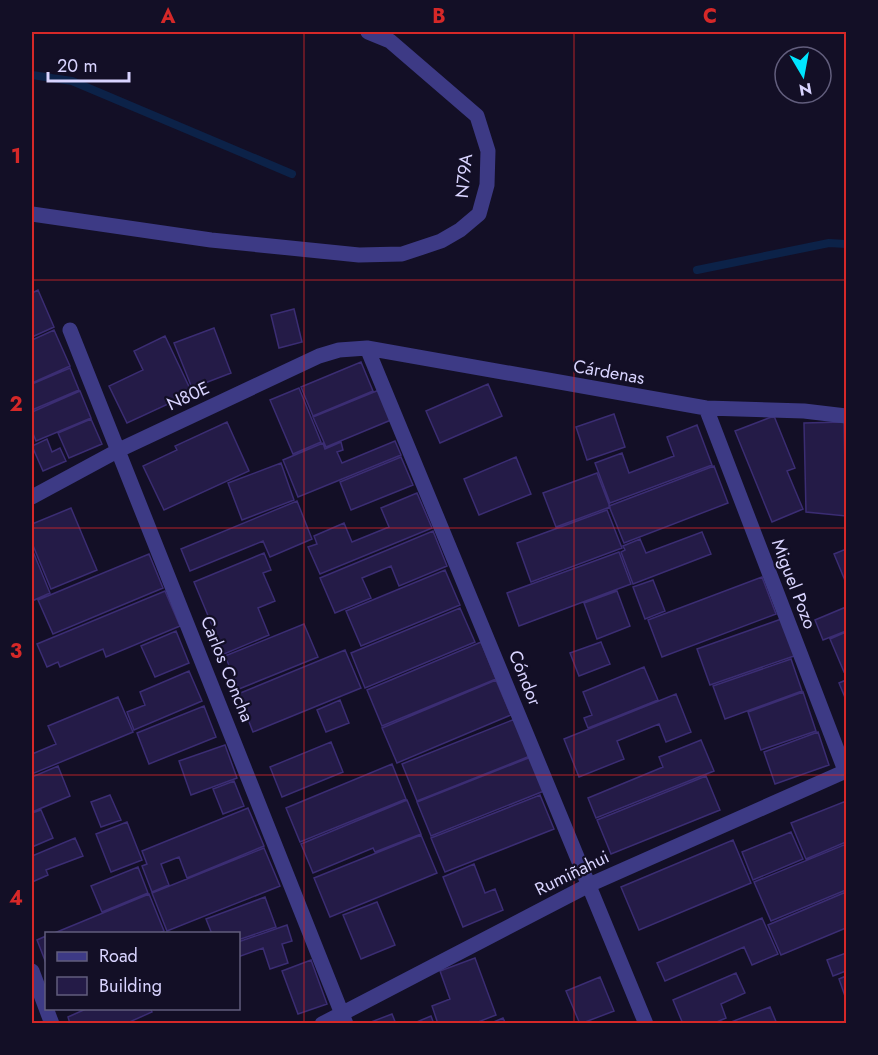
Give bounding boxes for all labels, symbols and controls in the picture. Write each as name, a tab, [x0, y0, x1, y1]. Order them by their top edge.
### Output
text: A	[160, 2, 176, 31]
text: B	[432, 2, 446, 31]
text: C	[703, 2, 717, 31]
scale bar	[48, 45, 129, 83]
north arrow	[773, 45, 833, 105]
text: 20 m	[57, 53, 97, 79]
text: N	[797, 77, 814, 102]
text: 1	[11, 142, 21, 171]
street label: N79A	[449, 152, 479, 199]
street label: Cárdenas	[571, 353, 647, 391]
street label: N80E	[162, 375, 214, 417]
text: 2	[9, 390, 23, 419]
street label: Miguel Pozo	[765, 535, 823, 633]
street label: Carlos Concha	[194, 612, 260, 726]
text: 3	[10, 637, 22, 666]
street label: Cóndor	[502, 646, 548, 710]
street label: Rumiñahui	[530, 844, 614, 902]
text: 4	[9, 884, 23, 913]
legend	[45, 932, 240, 1010]
text: Road	[99, 943, 138, 969]
text: Building	[99, 973, 162, 999]

